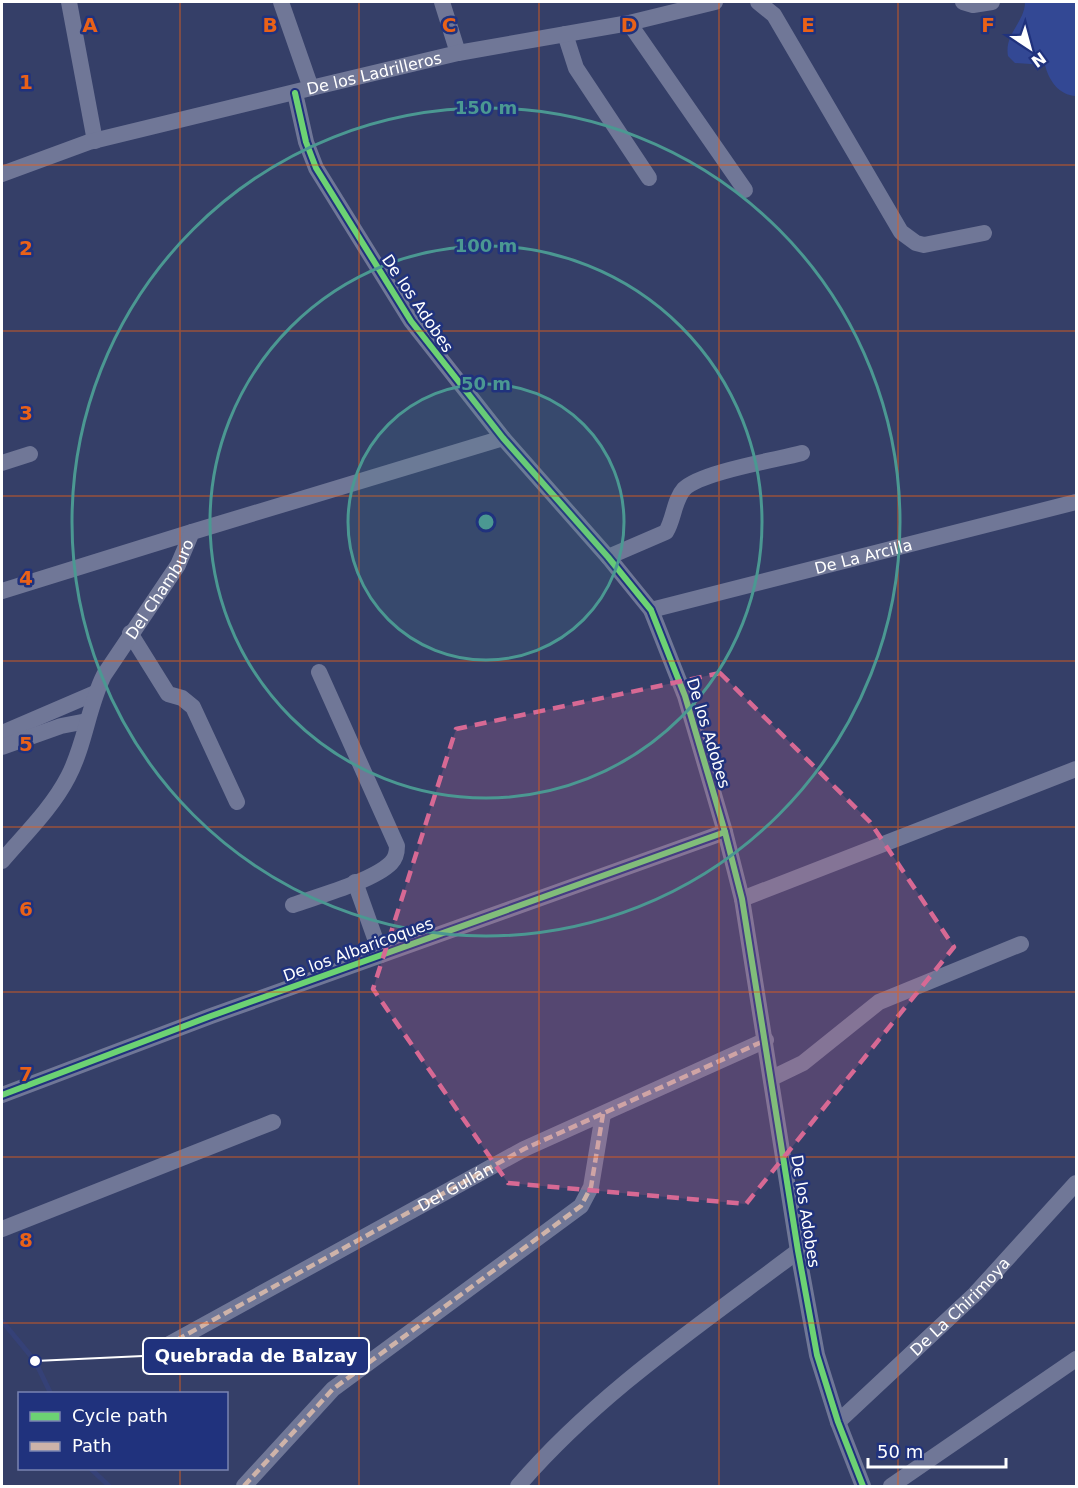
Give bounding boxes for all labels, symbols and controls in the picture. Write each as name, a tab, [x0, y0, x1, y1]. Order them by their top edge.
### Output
text: A	[82, 13, 98, 37]
text: B	[262, 13, 278, 37]
text: C	[442, 13, 456, 37]
text: D	[621, 13, 637, 37]
text: E	[801, 13, 815, 37]
text: F	[981, 13, 995, 37]
north arrow	[1000, 18, 1060, 78]
street label: De los Ladrilleros	[305, 48, 444, 99]
text: N	[1028, 48, 1050, 71]
text: 1	[19, 70, 33, 94]
text: 150 m	[455, 97, 517, 118]
text: 100 m	[455, 235, 517, 256]
text: 2	[19, 236, 33, 260]
street label: De los Adobes	[378, 251, 457, 356]
text: 50 m	[461, 373, 511, 394]
text: 3	[19, 401, 33, 425]
centre of rings	[476, 512, 496, 532]
street label: De La Arcilla	[812, 535, 914, 578]
street label: Del Chamburo	[122, 536, 198, 643]
text: 4	[19, 566, 33, 590]
street label: De los Adobes	[683, 676, 734, 790]
text: 5	[19, 732, 33, 756]
text: 6	[19, 897, 33, 921]
street label: De los Albaricoques	[281, 913, 436, 985]
text: 7	[19, 1062, 33, 1086]
street label: De los Adobes	[787, 1153, 824, 1269]
street label: Del Gullán	[415, 1159, 497, 1216]
text: 8	[19, 1228, 33, 1252]
street label: De La Chirimoya	[906, 1253, 1014, 1360]
callout: Quebrada de Balzay	[143, 1338, 369, 1374]
text: Quebrada de Balzay	[155, 1345, 358, 1366]
legend	[18, 1392, 228, 1470]
text: Cycle path	[72, 1405, 168, 1426]
scale bar	[868, 1431, 1006, 1469]
text: Path	[72, 1435, 112, 1456]
text: 50 m	[877, 1441, 923, 1462]

